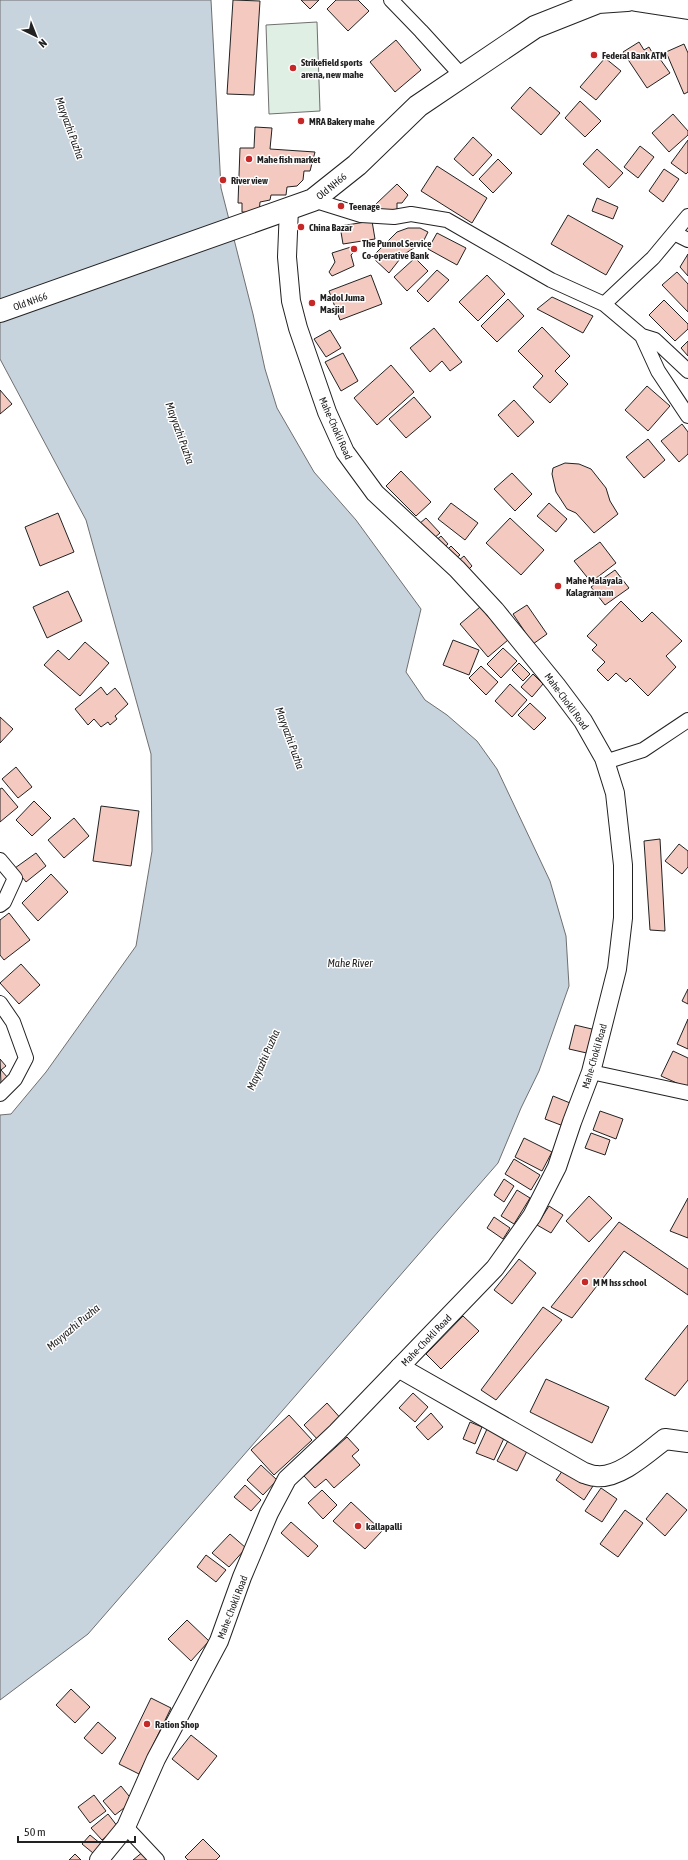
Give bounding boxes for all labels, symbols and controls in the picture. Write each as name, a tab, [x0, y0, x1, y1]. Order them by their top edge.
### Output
north arrow	[16, 16, 56, 56]
text: N	[36, 37, 49, 50]
marker: Federal Bank ATM	[589, 50, 599, 60]
place label: Federal Bank ATM	[602, 50, 667, 61]
place label: Strikefield sports arena, new mahe	[301, 57, 364, 80]
marker: Strikefield sports arena, new mahe	[288, 63, 298, 73]
water label: Mayyazhi Puzha	[53, 95, 87, 161]
marker: MRA Bakery mahe	[296, 116, 306, 126]
place label: MRA Bakery mahe	[309, 116, 375, 127]
marker: Mahe fish market	[244, 154, 254, 164]
place label: Mahe fish market	[257, 154, 320, 165]
street label: Old NH66	[314, 171, 349, 202]
marker: River view	[218, 175, 228, 185]
place label: River view	[231, 175, 268, 186]
marker: Teenage	[336, 201, 346, 211]
place label: Teenage	[349, 201, 380, 212]
marker: China Bazar	[296, 222, 306, 232]
place label: China Bazar	[309, 222, 353, 233]
place label: The Punnol Service Co-operative Bank	[362, 238, 432, 261]
marker: The Punnol Service Co-operative Bank	[349, 244, 359, 254]
street label: Old NH66	[12, 290, 49, 313]
place label: Madol Juma Masjid	[320, 292, 365, 315]
marker: Madol Juma Masjid	[307, 298, 317, 308]
street label: Mahe-Chokli Road	[317, 395, 354, 461]
water label: Mayyazhi Puzha	[163, 400, 197, 466]
place label: Mahe Malayala Kalagramam	[566, 575, 623, 598]
marker: Mahe Malayala Kalagramam	[553, 581, 563, 591]
street label: Mahe-Chokli Road	[542, 671, 591, 732]
water label: Mayyazhi Puzha	[273, 705, 307, 771]
water label: Mahe River	[327, 957, 373, 969]
street label: Mahe-Chokli Road	[580, 1022, 609, 1090]
water label: Mayyazhi Puzha	[244, 1028, 282, 1092]
marker: M M hss school	[580, 1277, 590, 1287]
place label: M M hss school	[593, 1277, 647, 1288]
water label: Mayyazhi Puzha	[44, 1302, 102, 1352]
street label: Mahe-Chokli Road	[399, 1312, 454, 1368]
marker: kallapalli	[353, 1521, 363, 1531]
place label: kallapalli	[366, 1521, 402, 1532]
street label: Mahe-Chokli Road	[215, 1574, 250, 1640]
marker: Ration Shop	[142, 1719, 152, 1729]
place label: Ration Shop	[155, 1719, 199, 1730]
scale bar	[18, 1818, 135, 1844]
text: 50 m	[24, 1825, 46, 1839]

